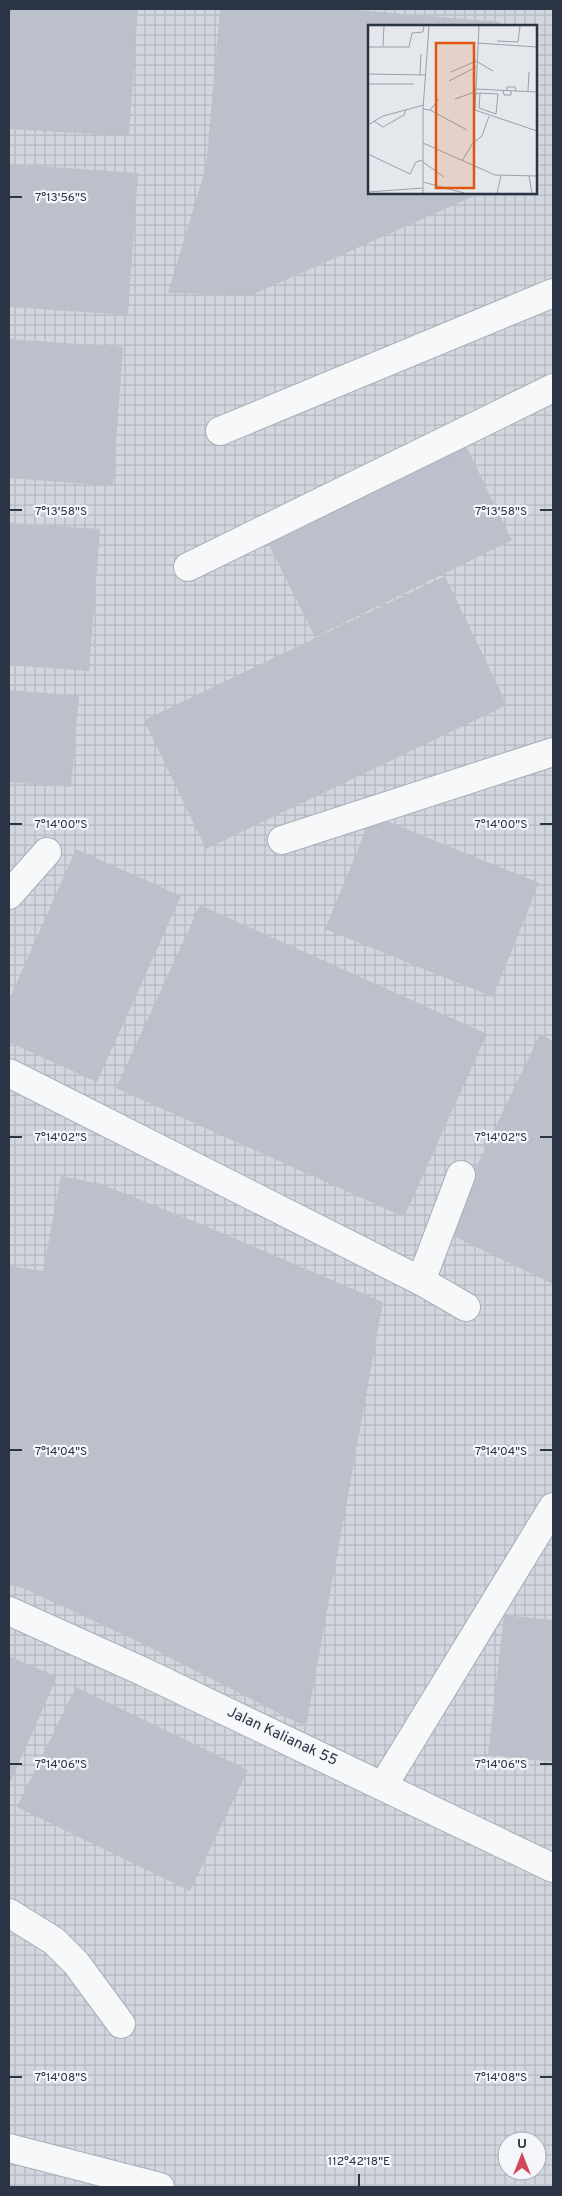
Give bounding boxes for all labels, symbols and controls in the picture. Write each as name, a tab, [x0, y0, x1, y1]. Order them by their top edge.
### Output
inset map	[368, 25, 537, 194]
text: 7°13'56"S	[35, 190, 87, 206]
text: 7°13'58"S	[35, 504, 87, 520]
text: 7°13'58"S	[475, 504, 527, 520]
text: 7°14'00"S	[35, 817, 87, 833]
text: 7°14'00"S	[475, 817, 527, 833]
text: 7°14'02"S	[35, 1130, 87, 1146]
text: 7°14'02"S	[475, 1130, 527, 1146]
text: 7°14'04"S	[35, 1444, 87, 1460]
text: 7°14'04"S	[475, 1444, 527, 1460]
street label: Jalan Kalianak 55	[224, 1703, 340, 1771]
text: 7°14'06"S	[35, 1757, 87, 1773]
text: 7°14'06"S	[475, 1757, 527, 1773]
text: 7°14'08"S	[35, 2070, 87, 2086]
text: 7°14'08"S	[475, 2070, 527, 2086]
north arrow	[497, 2131, 547, 2181]
text: U	[517, 2136, 527, 2153]
text: 112°42'18"E	[328, 2154, 390, 2170]

